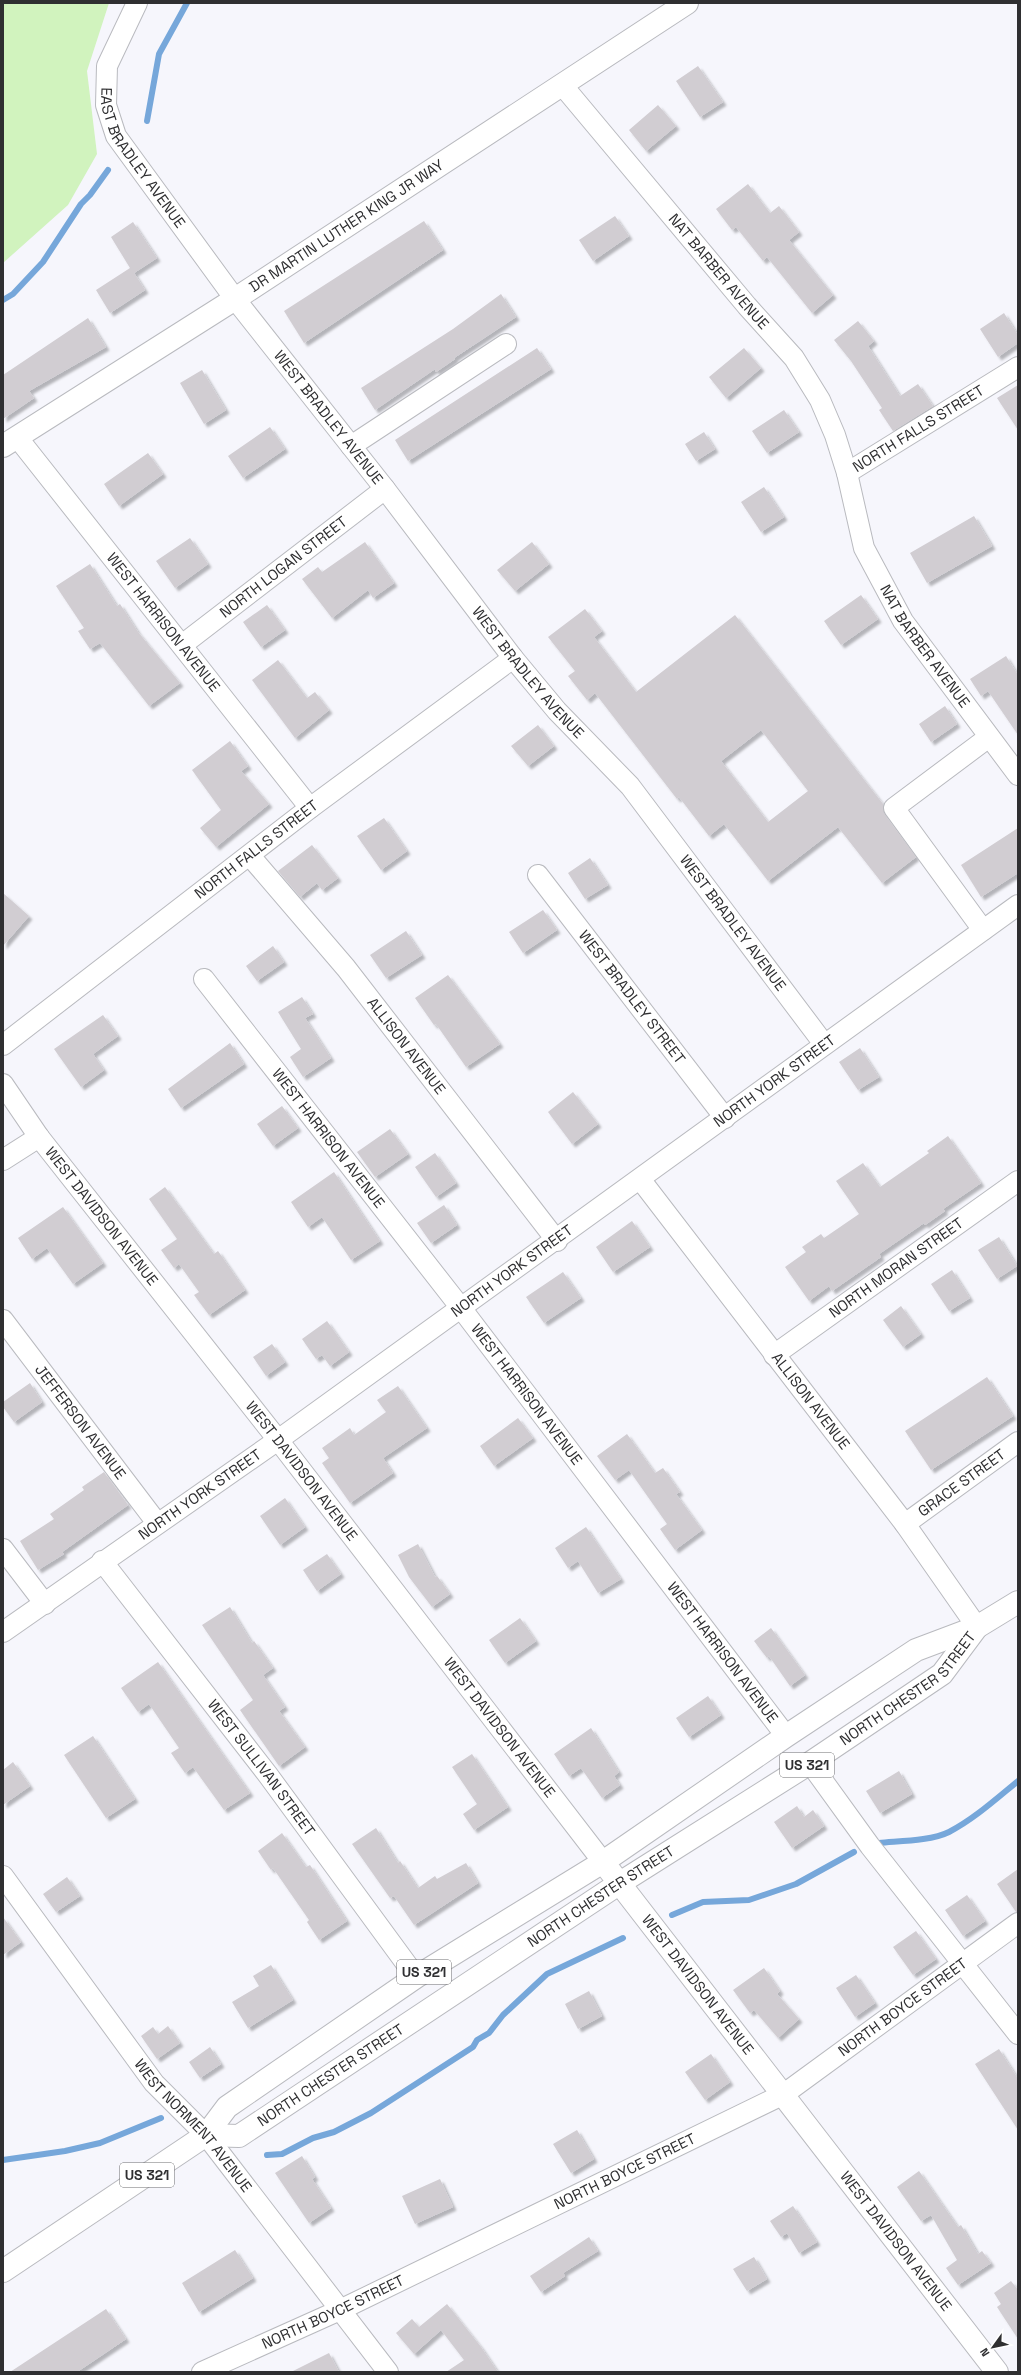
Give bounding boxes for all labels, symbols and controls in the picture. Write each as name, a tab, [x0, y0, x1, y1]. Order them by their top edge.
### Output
street label: EAST BRADLEY AVENUE	[97, 87, 190, 231]
street label: DR MARTIN LUTHER KING JR WAY	[245, 155, 447, 296]
street label: NAT BARBER AVENUE	[665, 209, 773, 333]
street label: WEST BRADLEY AVENUE	[270, 346, 388, 488]
street label: NORTH FALLS STREET	[849, 380, 987, 476]
street label: NORTH LOGAN STREET	[216, 512, 351, 622]
street label: WEST HARRISON AVENUE	[103, 548, 224, 695]
street label: NAT BARBER AVENUE	[876, 581, 974, 711]
street label: WEST BRADLEY AVENUE	[468, 603, 588, 742]
street label: NORTH FALLS STREET	[190, 795, 322, 903]
street label: WEST BRADLEY AVENUE	[676, 851, 791, 994]
street label: WEST BRADLEY STREET	[575, 926, 690, 1068]
street label: ALLISON AVENUE	[363, 993, 450, 1098]
street label: NORTH YORK STREET	[710, 1030, 839, 1131]
street label: WEST HARRISON AVENUE	[268, 1064, 389, 1212]
street label: WEST DAVIDSON AVENUE	[41, 1143, 163, 1289]
street label: NORTH MORAN STREET	[825, 1213, 967, 1322]
street label: NORTH YORK STREET	[447, 1220, 576, 1321]
street label: WEST HARRISON AVENUE	[467, 1320, 587, 1468]
street label: ALLISON AVENUE	[768, 1348, 854, 1453]
street label: JEFFERSON AVENUE	[31, 1360, 130, 1483]
street label: WEST DAVIDSON AVENUE	[242, 1397, 362, 1544]
street label: GRACE STREET	[914, 1444, 1009, 1521]
street label: NORTH YORK STREET	[134, 1445, 265, 1544]
street label: WEST HARRISON AVENUE	[663, 1578, 783, 1727]
street label: NORTH CHESTER STREET	[836, 1627, 980, 1749]
street label: WEST DAVIDSON AVENUE	[440, 1653, 560, 1801]
street label: WEST SULLIVAN STREET	[204, 1695, 320, 1840]
road number: US 321	[780, 1753, 834, 1777]
street label: NORTH CHESTER STREET	[523, 1841, 678, 1951]
street label: WEST DAVIDSON AVENUE	[638, 1911, 758, 2058]
street label: NORTH BOYCE STREET	[834, 1953, 971, 2060]
road number: US 321	[397, 1960, 451, 1984]
street label: NORTH CHESTER STREET	[253, 2019, 407, 2130]
street label: WEST NORMENT AVENUE	[131, 2055, 256, 2196]
street label: NORTH BOYCE STREET	[551, 2128, 699, 2213]
road number: US 321	[120, 2163, 174, 2187]
street label: WEST DAVIDSON AVENUE	[836, 2167, 956, 2315]
street label: NORTH BOYCE STREET	[259, 2270, 407, 2353]
north arrow	[973, 2327, 1013, 2367]
text: N	[977, 2346, 992, 2359]

